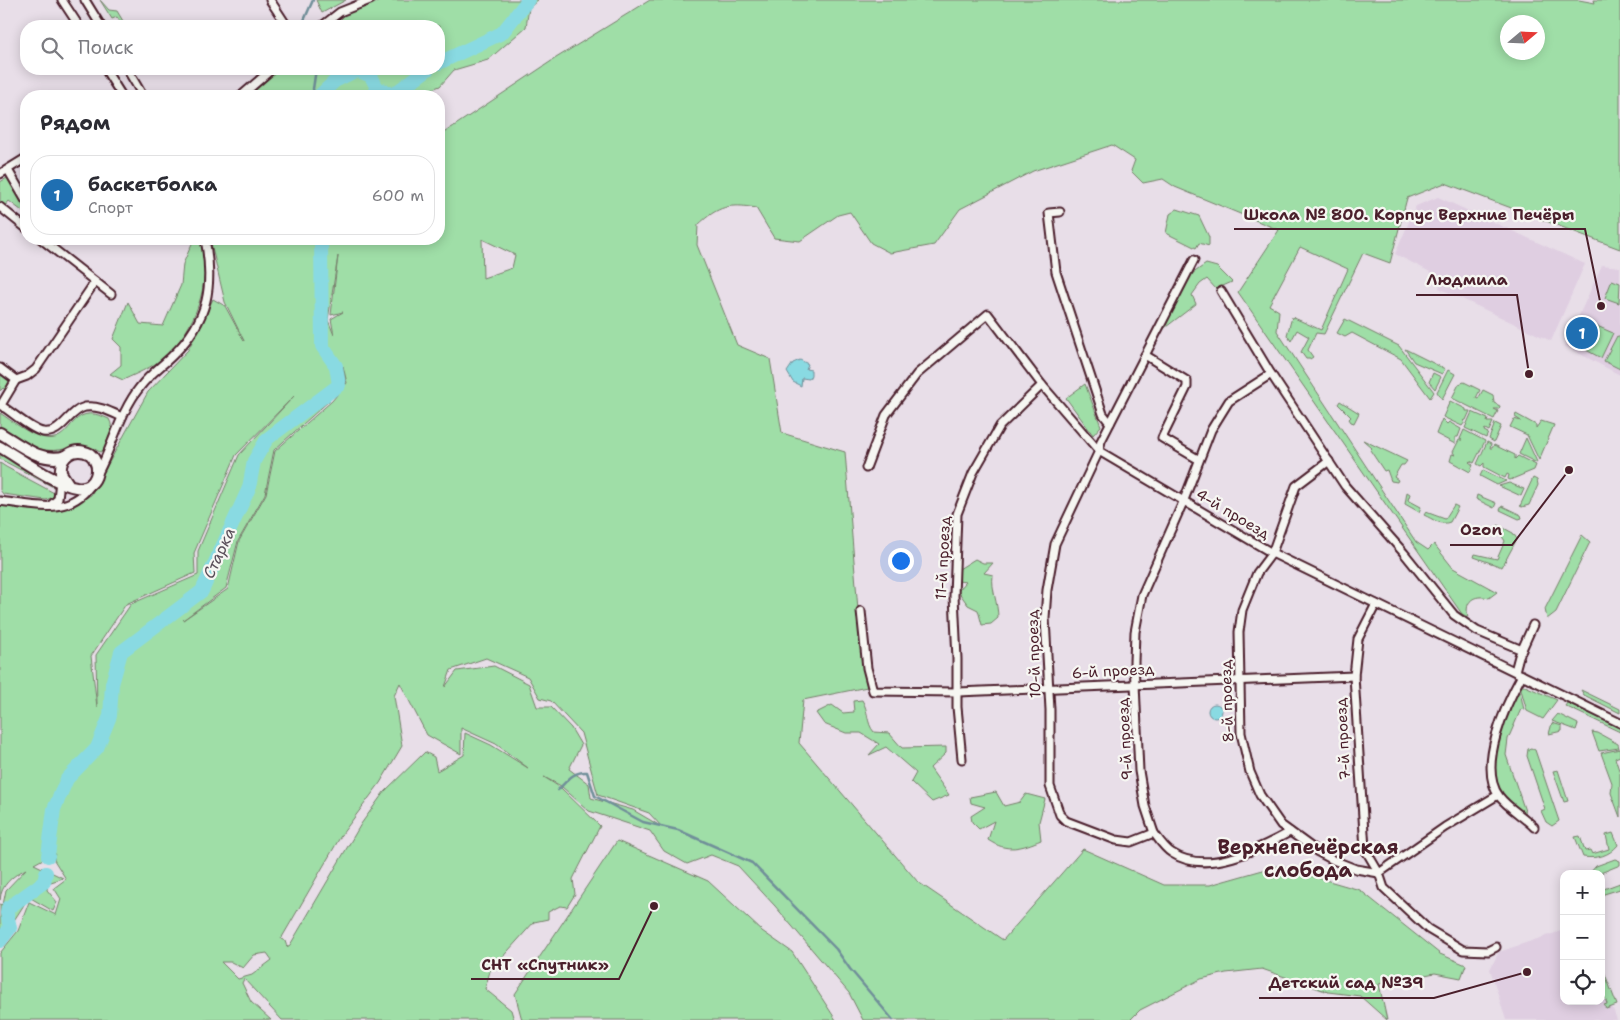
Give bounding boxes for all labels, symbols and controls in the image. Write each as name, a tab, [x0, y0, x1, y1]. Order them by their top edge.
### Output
north arrow	[1500, 15, 1545, 60]
search box	[20, 20, 445, 75]
icon: search	[38, 34, 66, 62]
text: Поиск	[78, 35, 133, 60]
text: Рядом	[40, 109, 110, 137]
text: баскетболка	[88, 172, 217, 197]
text: 1	[53, 185, 61, 206]
text: 600 m	[372, 185, 424, 206]
text: Спорт	[88, 197, 133, 218]
callout: Школа № 800. Корпус Верхние Печёры	[1234, 198, 1585, 229]
text: Школа № 800. Корпус Верхние Печёры	[1244, 204, 1575, 225]
callout: Людмила	[1416, 264, 1517, 295]
text: Людмила	[1426, 269, 1508, 290]
pin: 1	[1566, 314, 1598, 352]
street label: 4-й проезд	[1192, 484, 1274, 544]
callout: Ozon	[1450, 514, 1512, 545]
street label: 11-й проезд	[931, 515, 955, 600]
text: Ozon	[1460, 519, 1502, 540]
water label: Старка	[198, 524, 240, 582]
your location	[888, 548, 914, 574]
street label: 10-й проезд	[1022, 609, 1046, 699]
street label: 6-й проезд	[1071, 659, 1155, 683]
street label: 8-й проезд	[1216, 659, 1238, 743]
street label: 9-й проезд	[1113, 697, 1137, 781]
street label: 7-й проезд	[1331, 697, 1355, 781]
district label: Верхнепечёрская слобода	[1218, 834, 1399, 883]
map controls	[1560, 870, 1605, 1005]
button: +	[1560, 870, 1605, 915]
button: −	[1560, 915, 1605, 960]
callout: СНТ «Спутник»	[471, 948, 619, 979]
text: СНТ «Спутник»	[481, 954, 609, 975]
button: locate	[1560, 960, 1605, 1005]
callout: Детский сад №39	[1259, 967, 1434, 998]
text: Детский сад №39	[1268, 972, 1424, 993]

